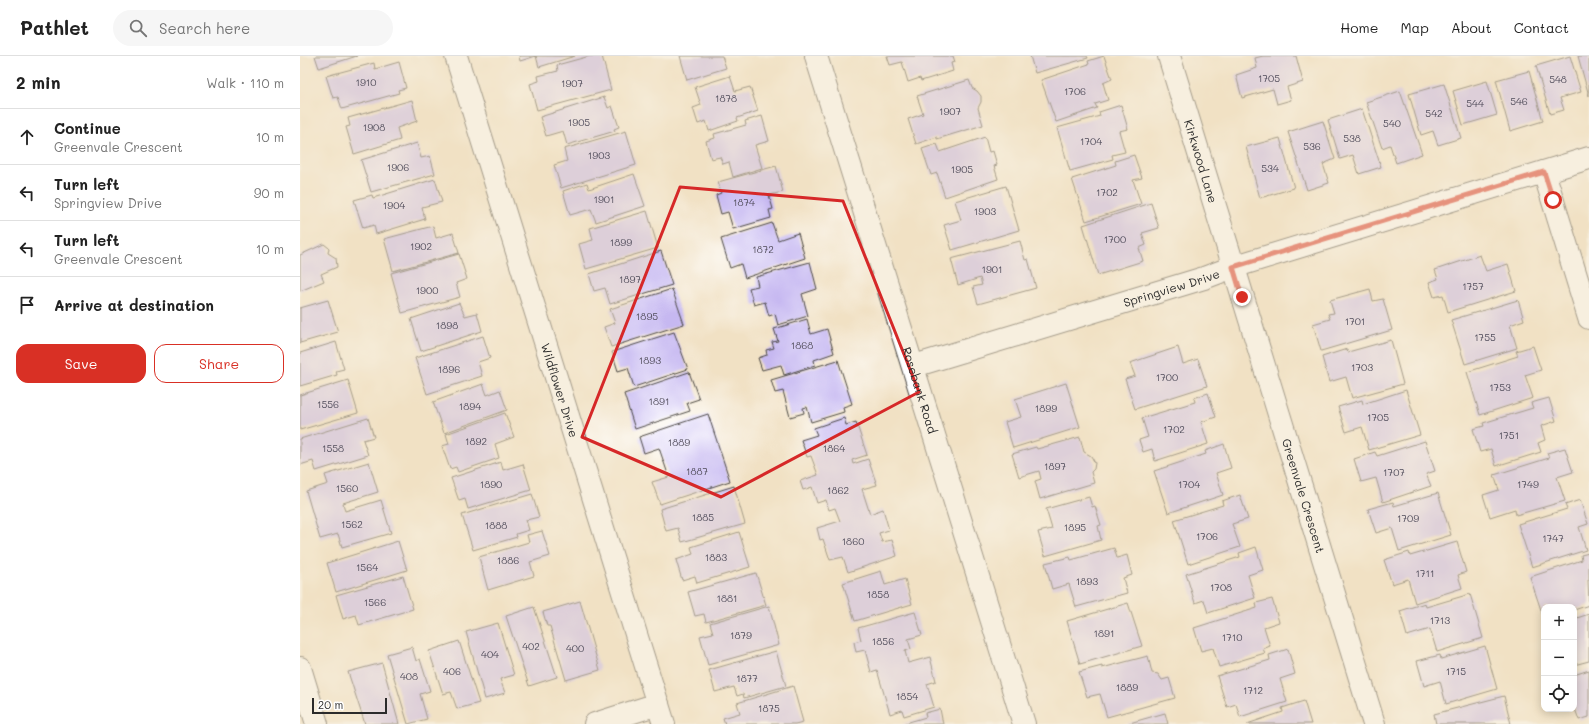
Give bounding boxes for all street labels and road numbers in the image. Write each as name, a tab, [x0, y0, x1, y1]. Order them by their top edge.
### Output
street label: Kirkwood Lane	[1181, 118, 1222, 205]
street label: Springview Drive	[1121, 265, 1222, 310]
street label: Wildflower Drive	[538, 341, 582, 439]
street label: Rosebank Road	[899, 345, 941, 436]
street label: Greenvale Crescent	[1279, 437, 1329, 555]

